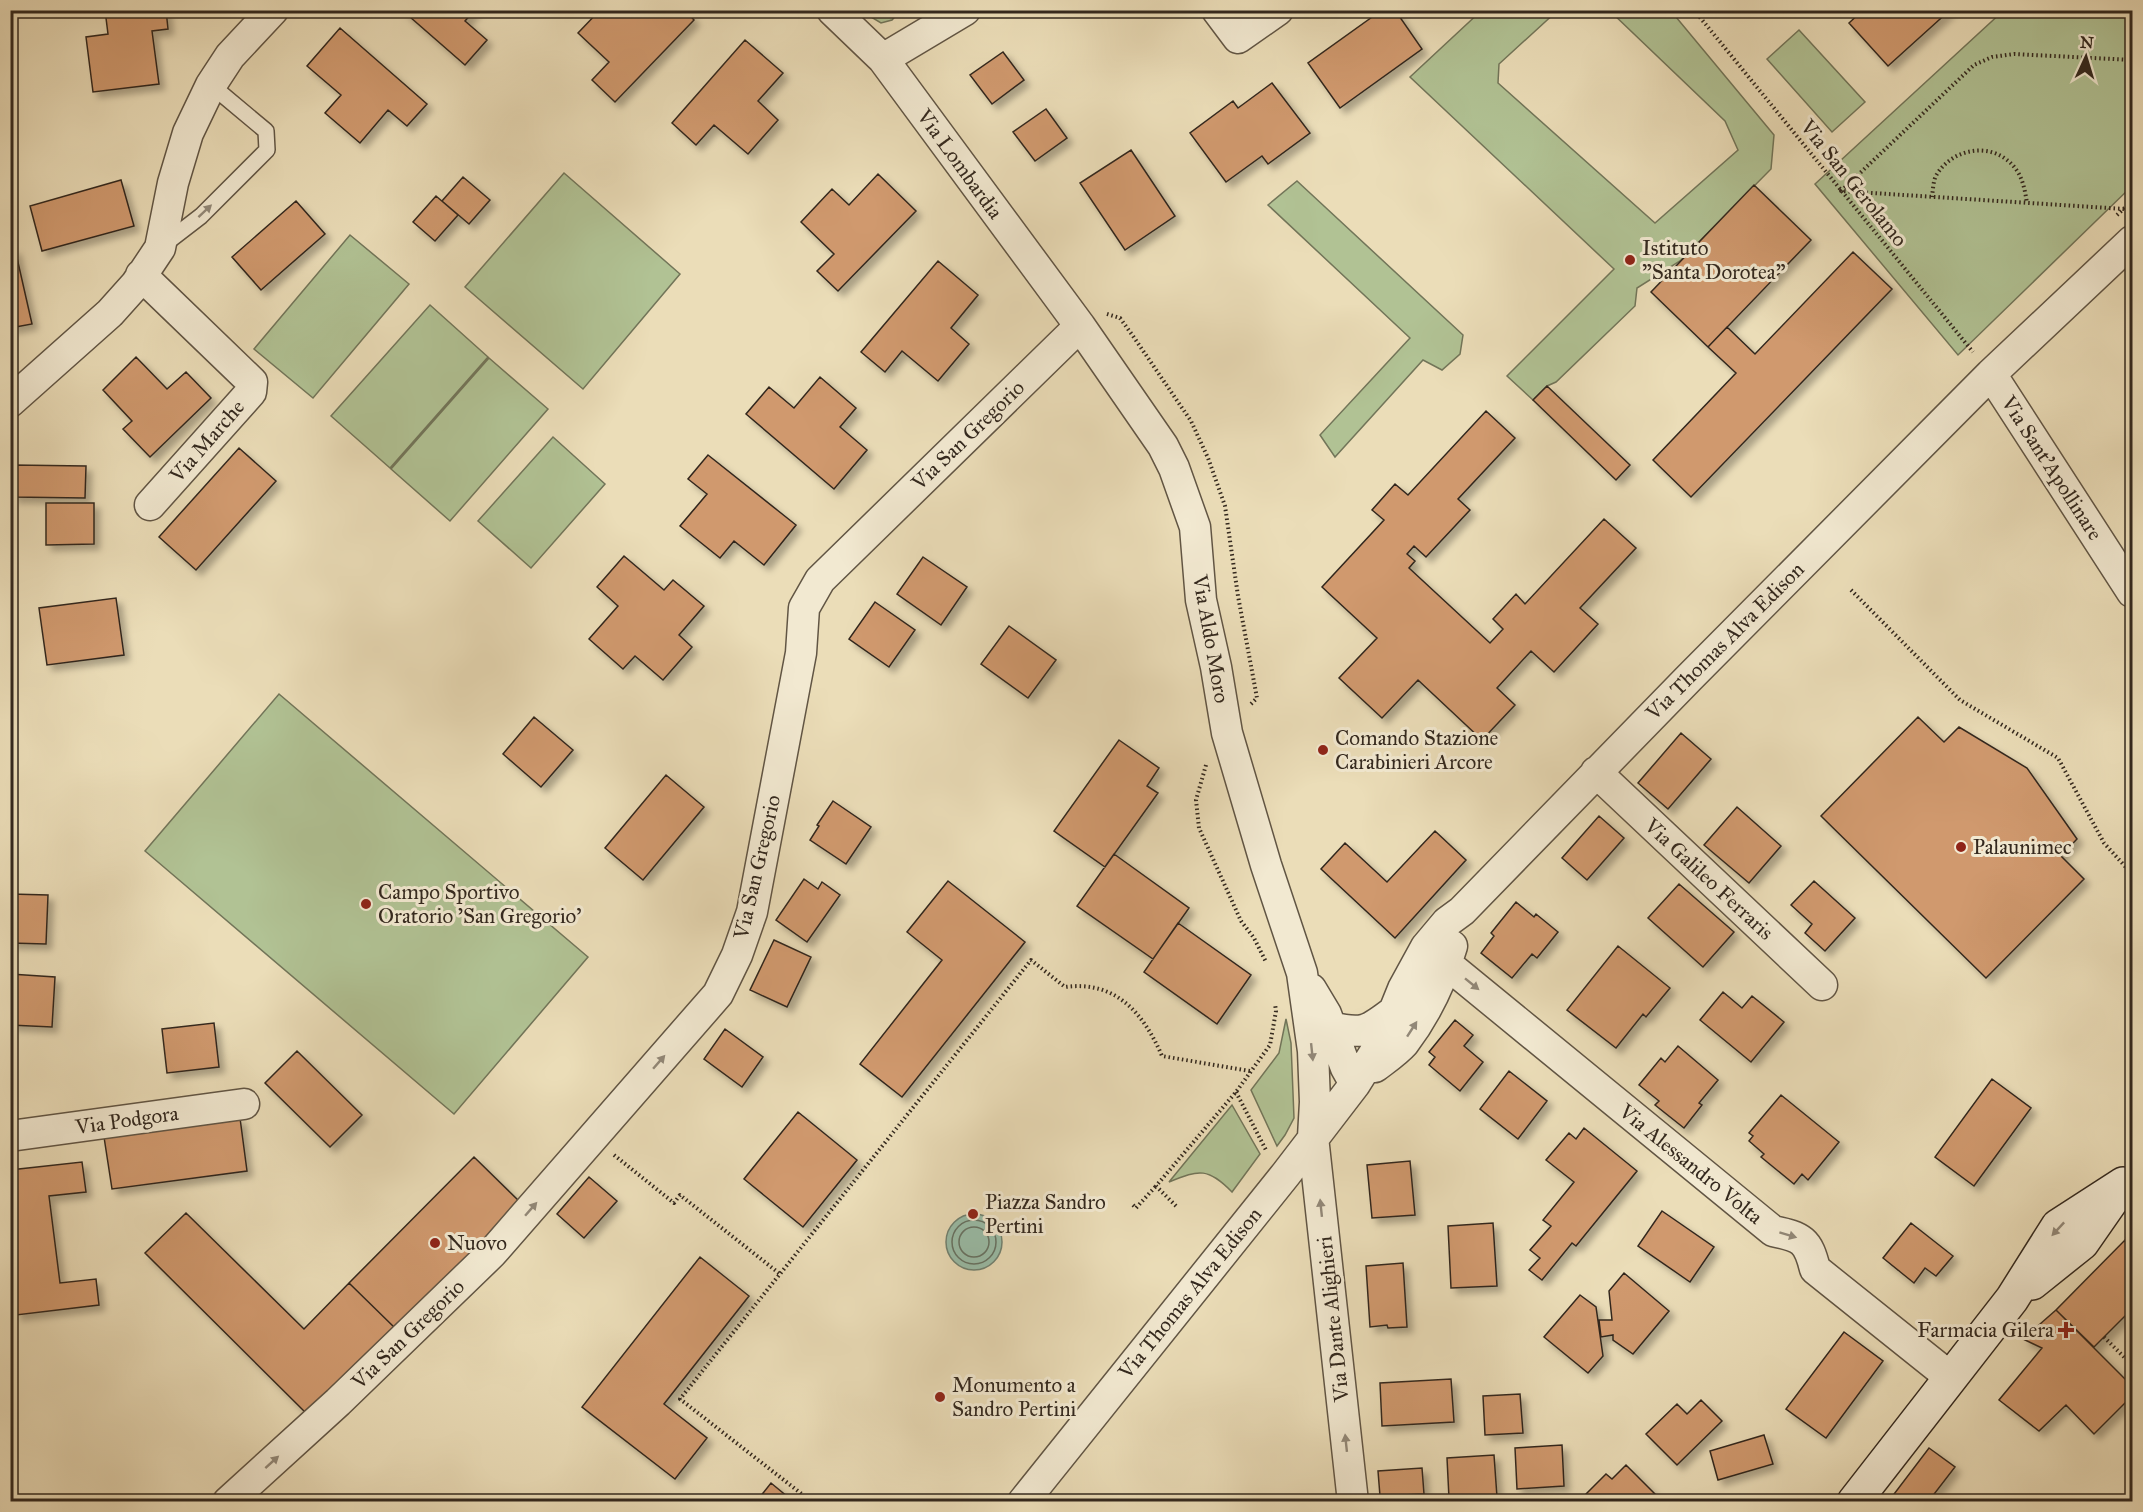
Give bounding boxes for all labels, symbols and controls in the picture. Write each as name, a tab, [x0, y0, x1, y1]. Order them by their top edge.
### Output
north arrow	[2056, 27, 2116, 87]
text: N	[2080, 33, 2095, 53]
street label: Via Lombardia	[911, 103, 1009, 224]
street label: Via San Gerolamo	[1794, 113, 1913, 252]
one-way arrow	[198, 205, 212, 219]
place label: Istituto "Santa Dorotea"	[1642, 235, 1786, 285]
marker: Istituto "Santa Dorotea"	[1623, 253, 1637, 267]
street label: Via San Gregorio	[905, 374, 1030, 496]
street label: Via Sant'Apollinare	[1995, 390, 2108, 545]
street label: Via Marche	[163, 394, 250, 489]
street label: Via Thomas Alva Edison	[1640, 556, 1810, 726]
street label: Via Aldo Moro	[1187, 572, 1235, 705]
place label: Comando Stazione Carabinieri Arcore	[1335, 725, 1499, 775]
marker: Comando Stazione Carabinieri Arcore	[1316, 743, 1330, 757]
street label: Via San Gregorio	[728, 792, 786, 943]
street label: Via Galileo Ferraris	[1638, 812, 1779, 945]
place label: Palaunimec	[1973, 834, 2072, 860]
marker: Palaunimec	[1954, 840, 1968, 854]
place label: Campo Sportivo Oratorio 'San Gregorio'	[378, 879, 582, 929]
marker: Campo Sportivo Oratorio 'San Gregorio'	[359, 897, 373, 911]
one-way arrow	[1464, 977, 1480, 990]
one-way arrow	[1407, 1021, 1418, 1038]
one-way arrow	[1307, 1043, 1317, 1062]
one-way arrow	[652, 1055, 665, 1070]
street label: Via Alessandro Volta	[1613, 1098, 1768, 1230]
street label: Via Podgora	[73, 1100, 180, 1140]
place label: Piazza Sandro Pertini	[985, 1189, 1106, 1239]
one-way arrow	[1316, 1198, 1326, 1217]
one-way arrow	[524, 1201, 538, 1216]
street label: Via Thomas Alva Edison	[1112, 1202, 1267, 1385]
marker: Piazza Sandro Pertini	[966, 1207, 980, 1221]
one-way arrow	[2051, 1221, 2065, 1236]
place label: Nuovo	[447, 1230, 507, 1256]
one-way arrow	[1779, 1231, 1797, 1240]
street label: Via Dante Alighieri	[1311, 1235, 1355, 1404]
marker: Nuovo	[428, 1236, 442, 1250]
street label: Via San Gregorio	[345, 1273, 470, 1395]
place label: Farmacia Gilera	[1917, 1317, 2054, 1343]
marker: Farmacia Gilera	[2059, 1323, 2073, 1337]
place label: Monumento a Sandro Pertini	[952, 1372, 1077, 1422]
marker: Monumento a Sandro Pertini	[933, 1390, 947, 1404]
one-way arrow	[1342, 1434, 1351, 1453]
one-way arrow	[264, 1455, 279, 1469]

